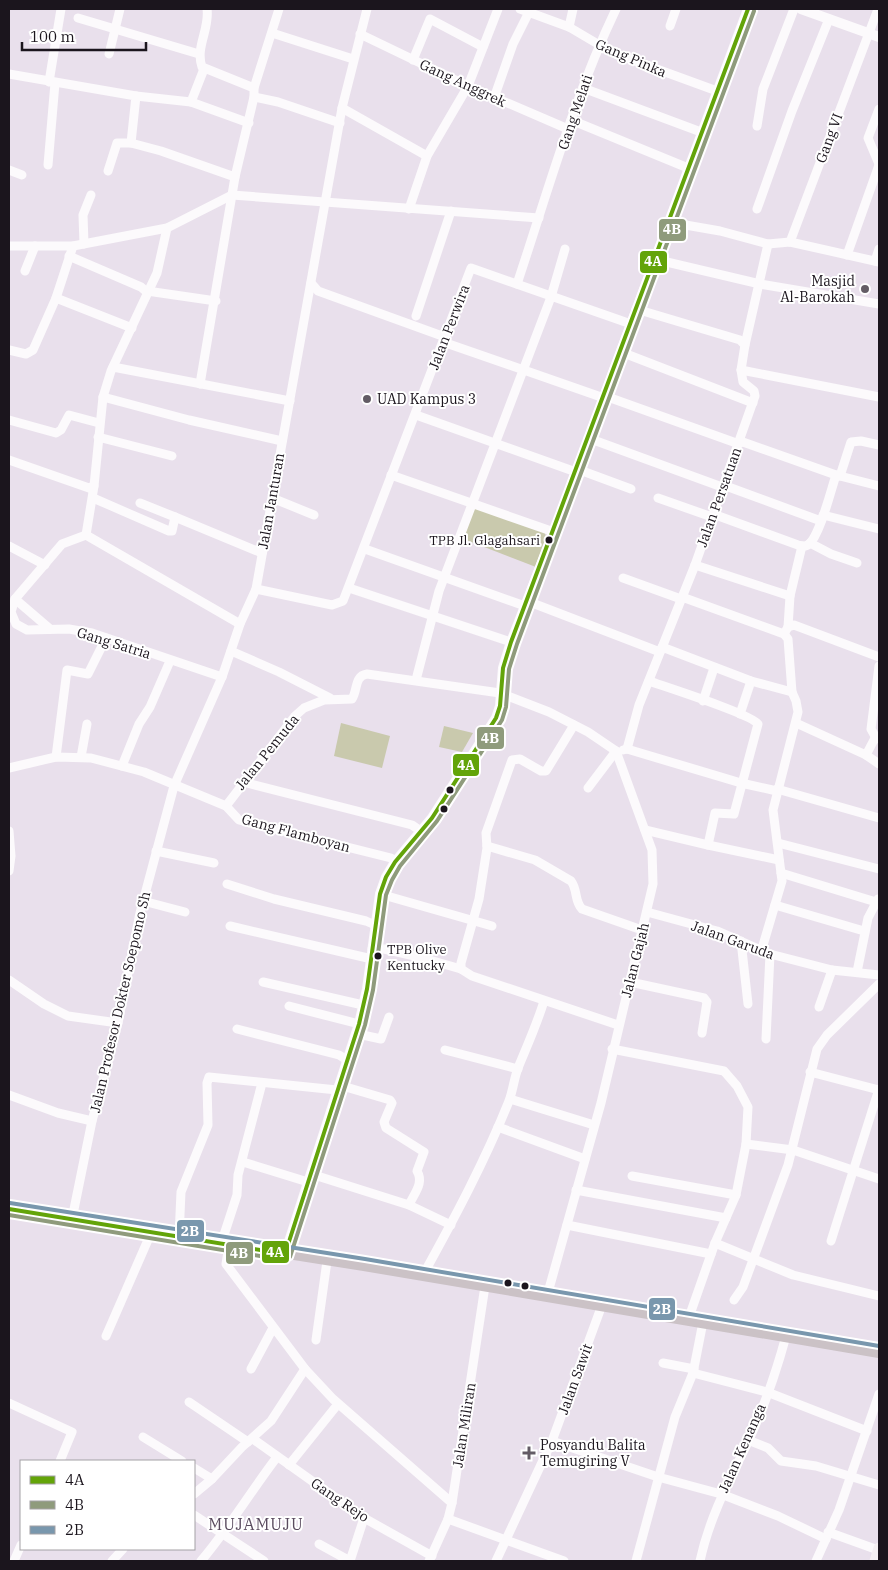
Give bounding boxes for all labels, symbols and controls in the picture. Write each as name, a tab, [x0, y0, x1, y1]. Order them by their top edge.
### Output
scale bar	[22, 20, 146, 52]
text: 100 m	[30, 27, 75, 46]
street label: Gang Pinka	[593, 35, 670, 81]
street label: Gang Anggrek	[417, 55, 510, 111]
street label: Gang Melati	[554, 72, 596, 152]
street label: Gang VI	[812, 110, 846, 165]
line badge: 4B	[658, 218, 687, 242]
text: 4B	[663, 220, 681, 238]
line badge: 4A	[639, 250, 668, 274]
text: 4A	[644, 252, 662, 270]
place label: Masjid Al-Barokah	[780, 272, 855, 306]
street label: Jalan Perwira	[425, 282, 474, 372]
marker: Masjid Al-Barokah	[859, 283, 871, 295]
place label: UAD Kampus 3	[377, 390, 476, 408]
marker: UAD Kampus 3	[361, 393, 373, 405]
street label: Jalan Persatuan	[693, 445, 745, 549]
street label: Jalan Janturan	[254, 451, 288, 550]
place label: TPB Jl. Glagahsari	[429, 532, 540, 549]
marker: TPB Jl. Glagahsari	[544, 535, 554, 545]
street label: Gang Satria	[75, 623, 154, 663]
street label: Jalan Pemuda	[231, 710, 303, 793]
line badge: 4B	[476, 726, 505, 750]
text: 4B	[481, 729, 499, 747]
line badge: 4A	[452, 753, 480, 777]
text: 4A	[457, 756, 475, 774]
unlabelled marker	[445, 785, 455, 795]
unlabelled marker	[439, 804, 449, 814]
street label: Gang Flamboyan	[240, 810, 352, 856]
street label: Jalan Profesor Dokter Soepomo Sh	[86, 889, 154, 1114]
street label: Jalan Garuda	[689, 917, 777, 963]
street label: Jalan Gajah	[617, 920, 653, 999]
place label: TPB Olive Kentucky	[387, 941, 446, 974]
marker: TPB Olive Kentucky	[373, 951, 383, 961]
line badge: 2B	[176, 1219, 205, 1243]
text: 2B	[181, 1222, 199, 1240]
line badge: 4A	[261, 1240, 290, 1264]
line badge: 4B	[225, 1241, 254, 1265]
text: 4A	[266, 1243, 284, 1261]
text: 4B	[230, 1244, 248, 1262]
unlabelled marker	[503, 1278, 513, 1288]
unlabelled marker	[520, 1281, 530, 1291]
line badge: 2B	[648, 1297, 676, 1321]
text: 2B	[653, 1300, 671, 1318]
street label: Jalan Sawit	[554, 1341, 596, 1417]
street label: Jalan Miliran	[448, 1381, 480, 1469]
street label: Jalan Kenanga	[714, 1400, 770, 1495]
place label: Posyandu Balita Temugiring V	[540, 1436, 646, 1470]
marker: Posyandu Balita Temugiring V	[522, 1446, 536, 1460]
legend	[20, 1460, 195, 1550]
text: 4A	[65, 1470, 85, 1489]
street label: Gang Rejo	[307, 1474, 373, 1526]
text: 4B	[65, 1495, 84, 1514]
district label: MUJAMUJU	[208, 1514, 304, 1534]
text: 2B	[65, 1520, 84, 1539]

